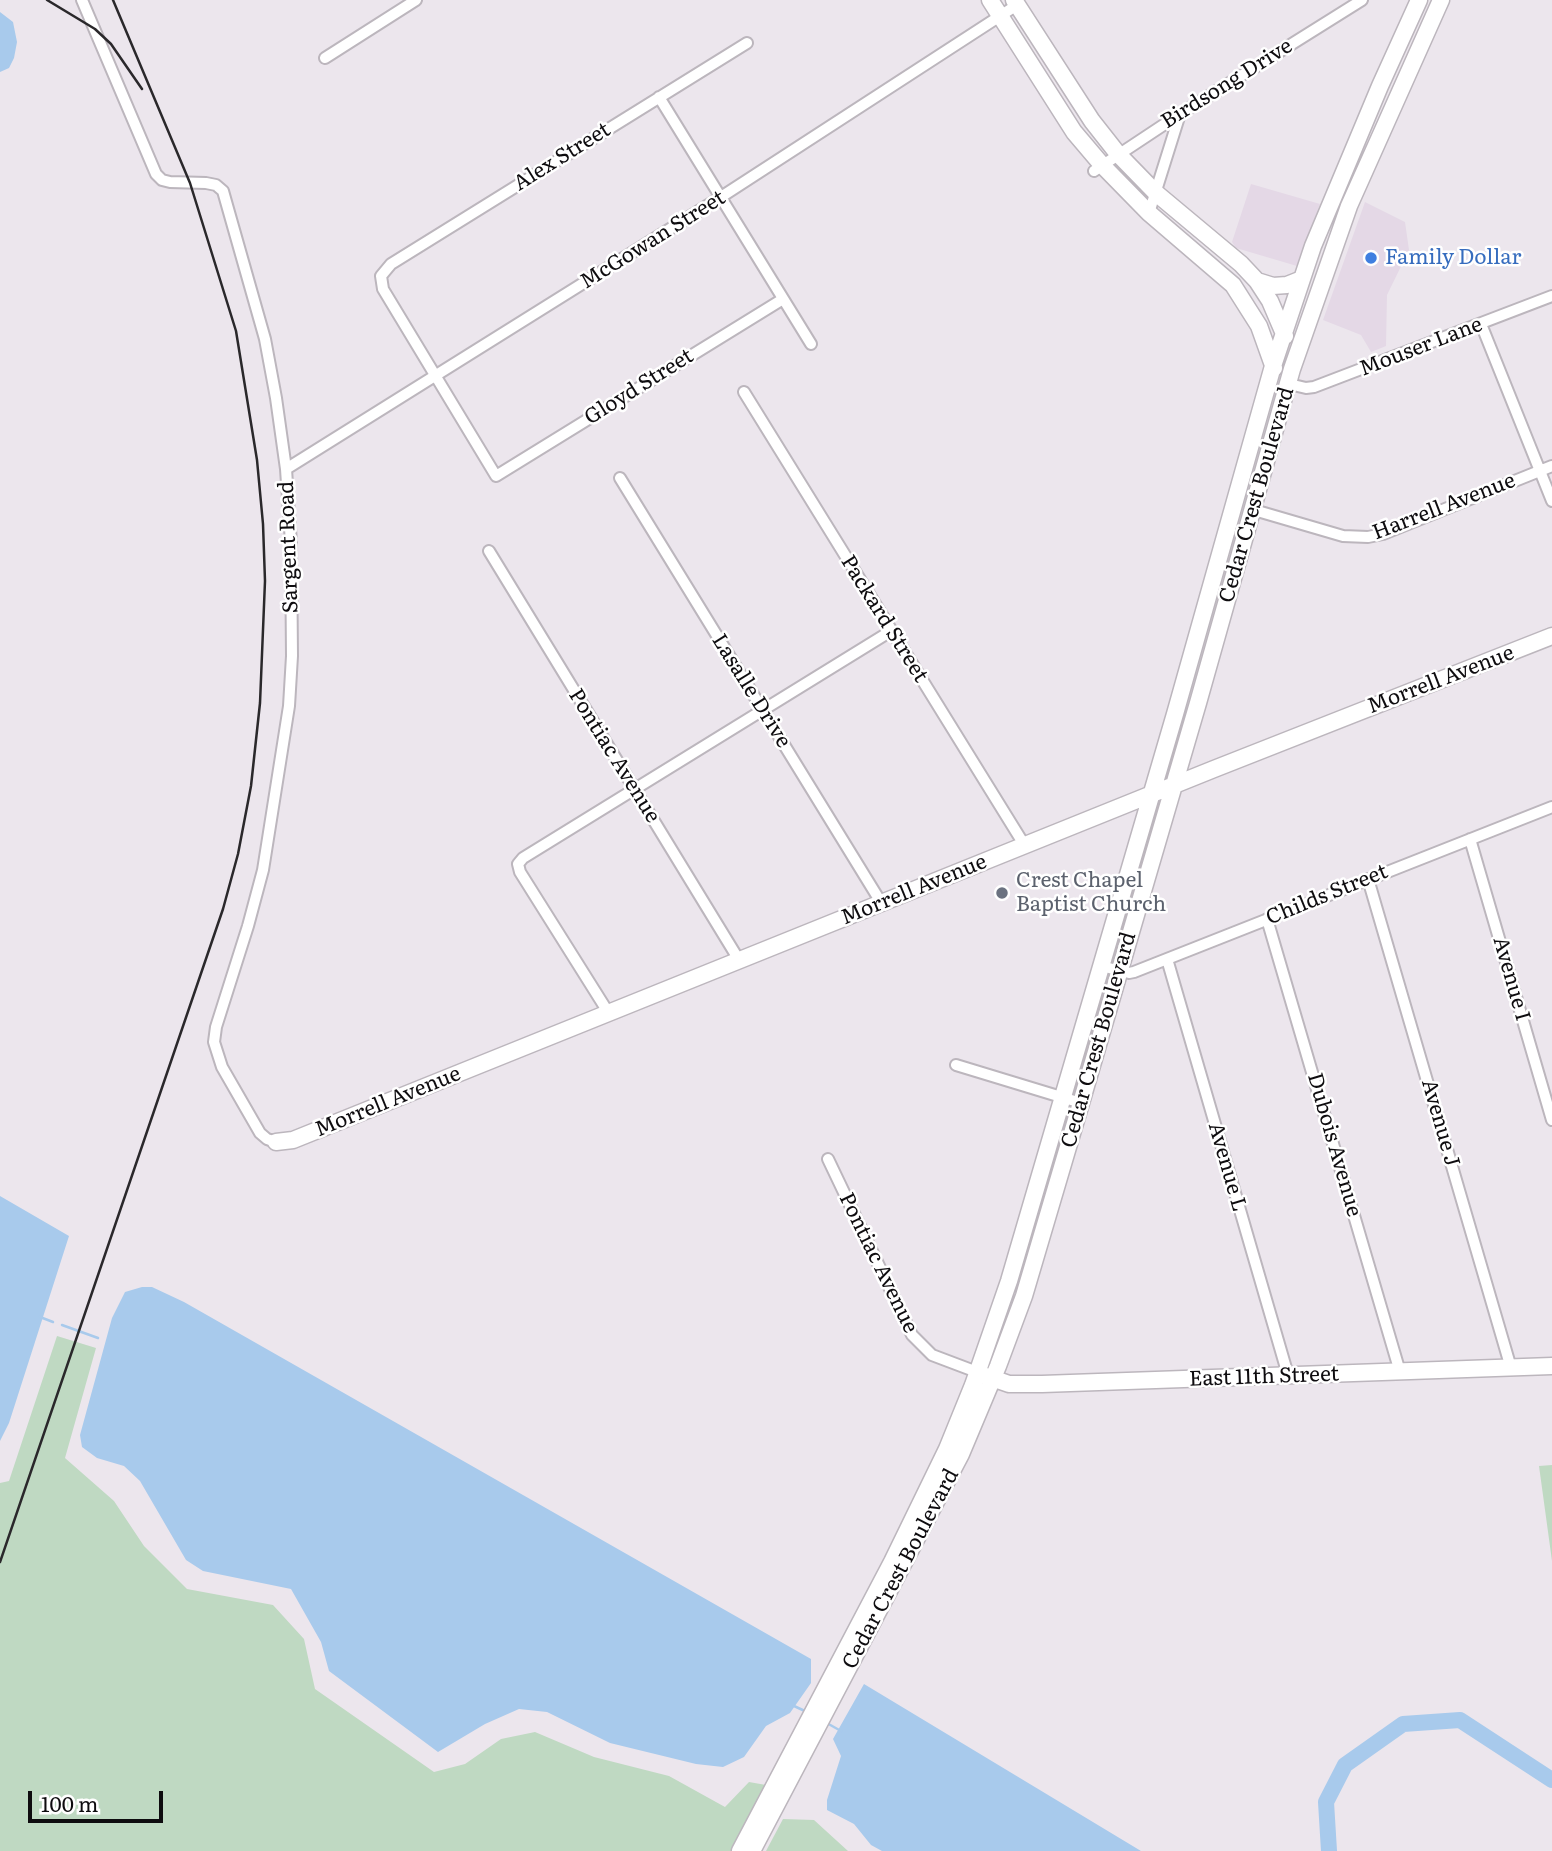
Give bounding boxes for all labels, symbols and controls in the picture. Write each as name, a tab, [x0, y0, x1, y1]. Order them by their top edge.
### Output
street label: Birdsong Drive	[1157, 34, 1297, 134]
street label: Alex Street	[509, 117, 615, 197]
street label: McGowan Street	[576, 185, 730, 295]
place label: Family Dollar	[1385, 245, 1521, 271]
marker: Family Dollar	[1363, 250, 1379, 266]
street label: Mouser Lane	[1356, 312, 1486, 382]
street label: Gloyd Street	[580, 344, 698, 430]
street label: Cedar Crest Boulevard	[1214, 384, 1300, 606]
street label: Harrell Avenue	[1369, 468, 1519, 546]
street label: Sargent Road	[274, 480, 304, 614]
street label: Packard Street	[835, 551, 933, 687]
street label: Lasalle Drive	[706, 629, 796, 753]
street label: Morrell Avenue	[1364, 640, 1518, 720]
street label: Pontiac Avenue	[563, 684, 665, 828]
street label: Morrell Avenue	[837, 849, 991, 931]
street label: Childs Street	[1263, 859, 1391, 931]
place label: Crest Chapel Baptist Church	[1016, 868, 1166, 918]
marker: Crest Chapel Baptist Church	[994, 885, 1010, 901]
street label: Cedar Crest Boulevard	[1056, 929, 1142, 1151]
street label: Avenue I	[1487, 934, 1535, 1024]
street label: Morrell Avenue	[311, 1061, 465, 1143]
street label: Dubois Avenue	[1301, 1070, 1367, 1220]
street label: Avenue J	[1416, 1076, 1464, 1170]
street label: Avenue L	[1202, 1120, 1252, 1214]
street label: Pontiac Avenue	[833, 1189, 923, 1337]
street label: East 11th Street	[1188, 1362, 1340, 1392]
street label: Cedar Crest Boulevard	[837, 1465, 965, 1673]
scale bar	[32, 1778, 166, 1822]
text: 100 m	[41, 1787, 98, 1818]

